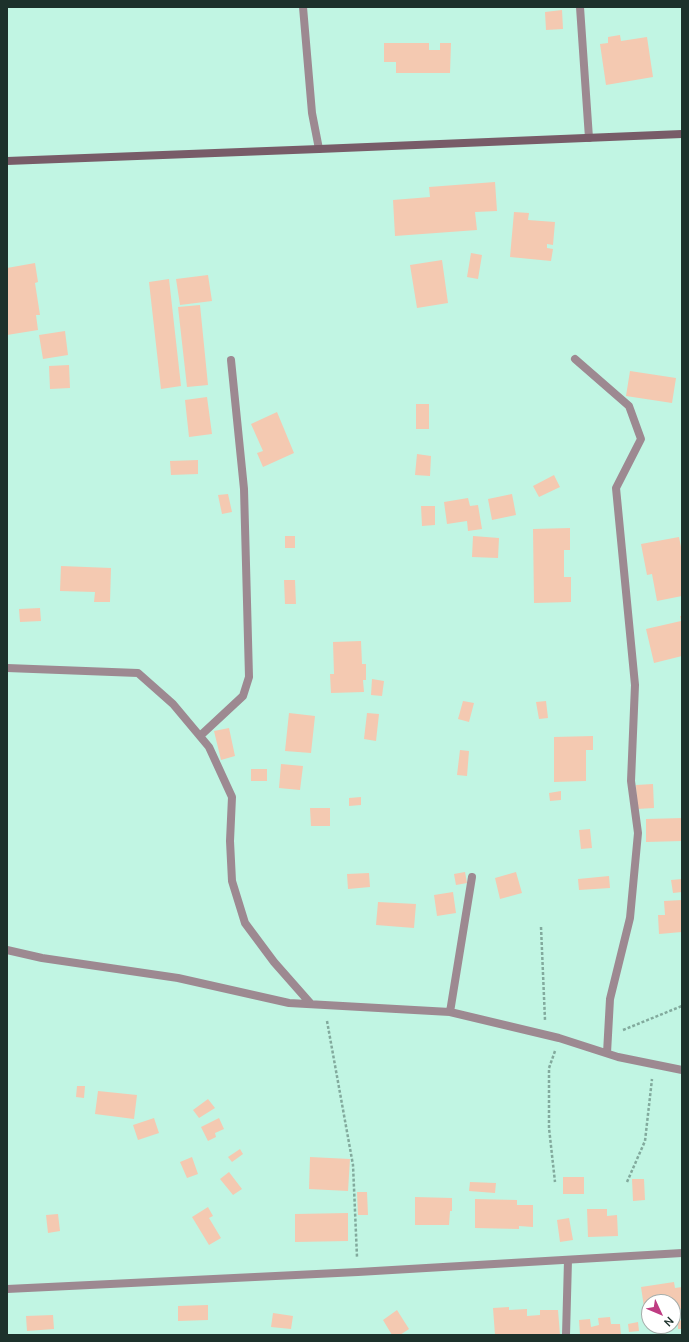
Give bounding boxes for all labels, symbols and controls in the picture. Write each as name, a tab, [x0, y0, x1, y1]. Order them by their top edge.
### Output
north arrow	[641, 1294, 681, 1334]
text: N	[661, 1314, 677, 1330]

